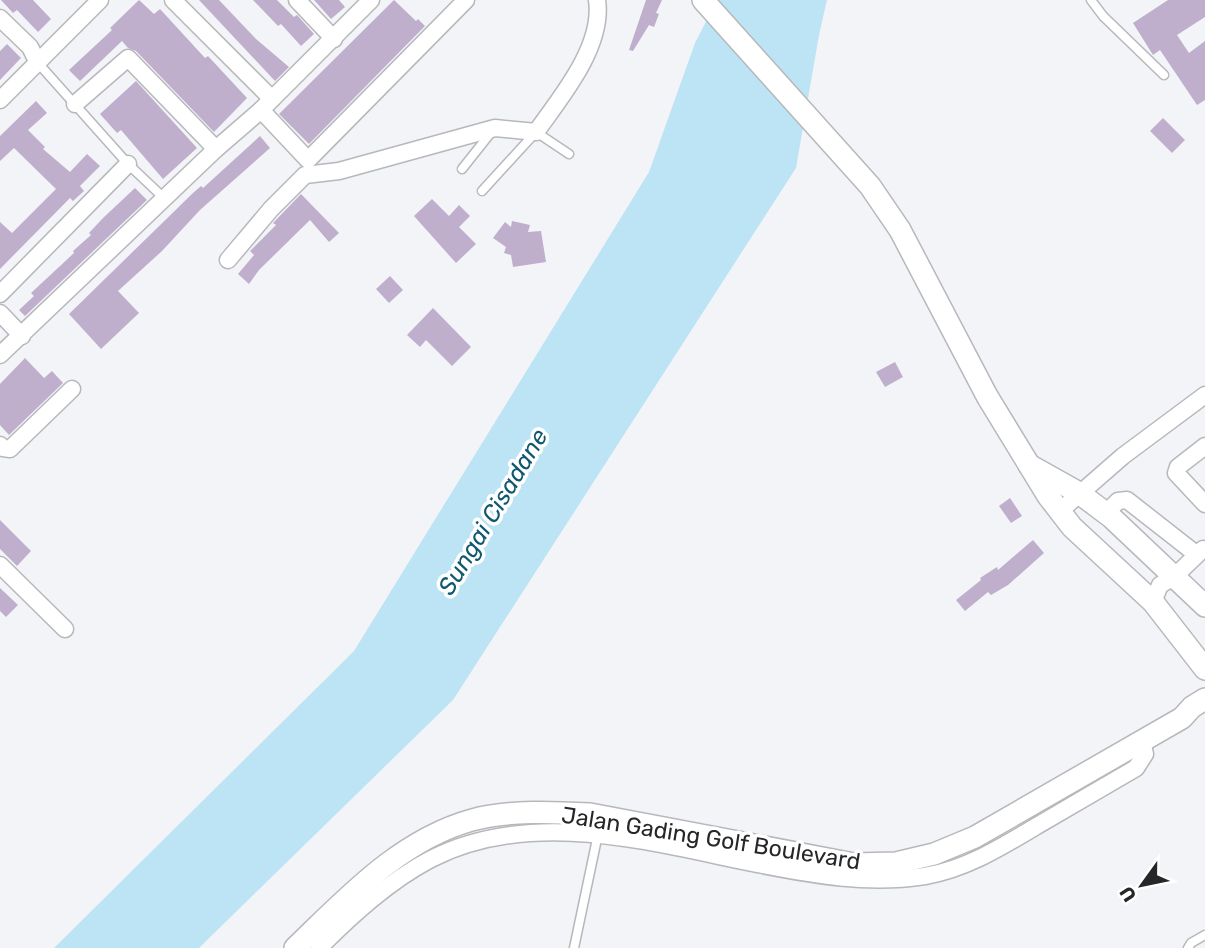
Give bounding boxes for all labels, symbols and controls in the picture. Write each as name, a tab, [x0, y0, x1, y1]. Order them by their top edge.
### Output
water label: Sungai Cisadane	[432, 424, 554, 600]
street label: Jalan Gading Golf Boulevard	[560, 801, 862, 875]
north arrow	[1107, 850, 1177, 920]
text: U	[1115, 882, 1142, 906]

